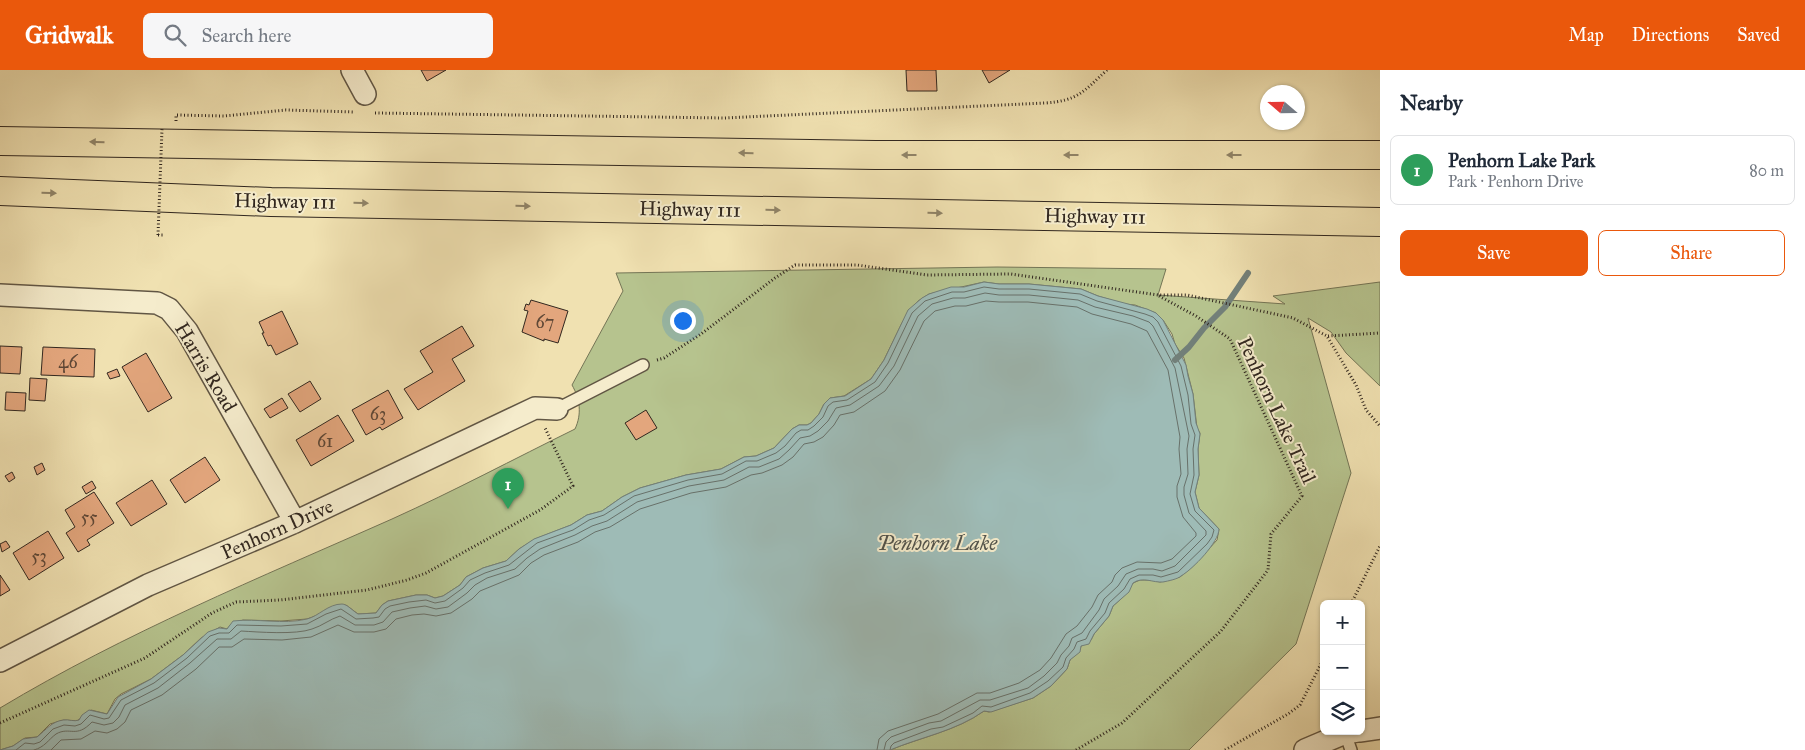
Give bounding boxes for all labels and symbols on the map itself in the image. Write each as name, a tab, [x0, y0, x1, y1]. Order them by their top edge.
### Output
north arrow	[1260, 85, 1305, 130]
one-way arrow	[89, 138, 105, 146]
one-way arrow	[738, 149, 754, 157]
one-way arrow	[900, 151, 916, 159]
one-way arrow	[1063, 151, 1079, 159]
one-way arrow	[1225, 151, 1241, 159]
street label: Highway 111	[234, 188, 336, 215]
one-way arrow	[41, 189, 57, 197]
street label: Highway 111	[639, 196, 741, 223]
one-way arrow	[353, 199, 369, 207]
one-way arrow	[515, 202, 531, 210]
street label: Highway 111	[1044, 203, 1146, 230]
one-way arrow	[765, 206, 781, 214]
one-way arrow	[928, 209, 944, 217]
your location	[670, 308, 696, 334]
house number: 67	[536, 311, 554, 333]
street label: Harris Road	[170, 318, 242, 416]
street label: Penhorn Lake Trail	[1233, 333, 1322, 488]
house number: 46	[58, 351, 78, 373]
house number: 63	[370, 403, 386, 425]
house number: 61	[317, 430, 333, 452]
pin: 1	[492, 468, 524, 509]
street label: Penhorn Drive	[217, 494, 337, 564]
house number: 55	[81, 506, 98, 528]
water label: Penhorn Lake	[877, 530, 998, 556]
house number: 53	[31, 545, 47, 567]

